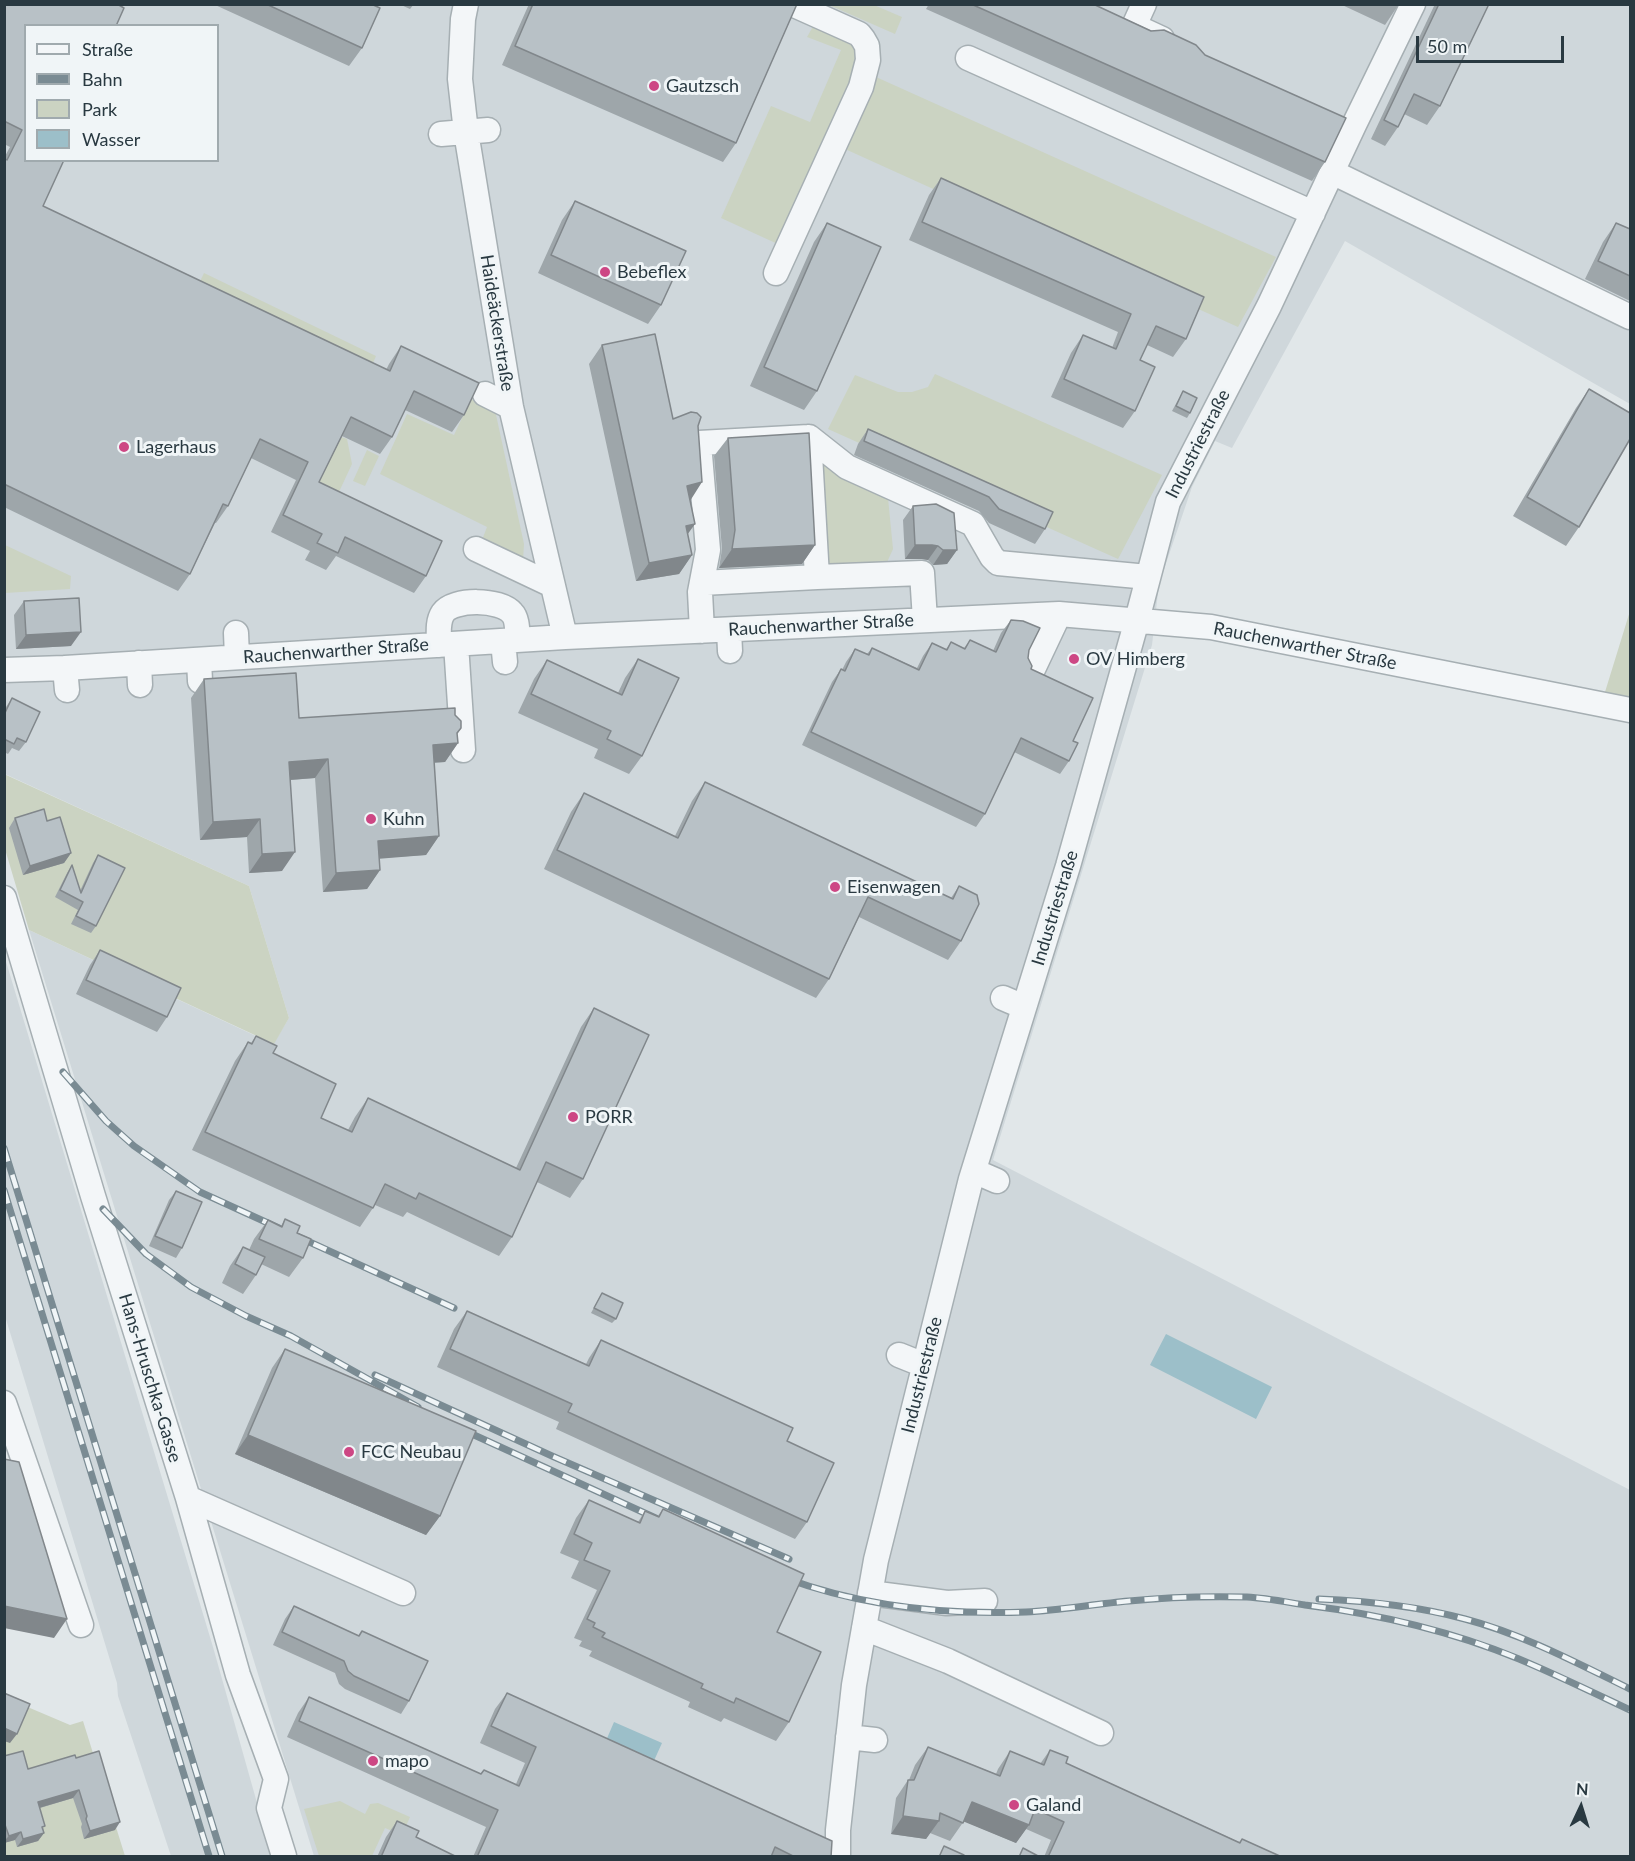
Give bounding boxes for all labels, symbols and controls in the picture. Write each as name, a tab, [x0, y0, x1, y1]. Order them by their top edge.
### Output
legend	[24, 24, 219, 162]
scale bar	[1419, 24, 1568, 62]
text: 50 m	[1427, 35, 1467, 57]
text: Straße	[82, 38, 133, 60]
text: Bahn	[82, 68, 123, 90]
place label: Gautzsch	[666, 75, 739, 97]
marker: Gautzsch	[647, 79, 661, 93]
text: Park	[82, 98, 117, 120]
text: Wasser	[82, 128, 140, 150]
street label: Haideäckerstraße	[476, 253, 518, 393]
place label: Bebeflex	[617, 261, 686, 283]
marker: Bebeflex	[598, 265, 612, 279]
street label: Industriestraße	[1161, 386, 1235, 502]
place label: Lagerhaus	[136, 436, 216, 458]
marker: Lagerhaus	[117, 440, 131, 454]
street label: Rauchenwarther Straße	[728, 609, 914, 641]
street label: Rauchenwarther Straße	[1212, 618, 1398, 674]
street label: Rauchenwarther Straße	[242, 634, 430, 668]
place label: OV Himberg	[1086, 648, 1185, 670]
marker: OV Himberg	[1067, 652, 1081, 666]
place label: Kuhn	[383, 808, 425, 830]
marker: Kuhn	[364, 812, 378, 826]
street label: Industriestraße	[1027, 848, 1083, 968]
place label: Eisenwagen	[847, 876, 941, 898]
marker: Eisenwagen	[828, 880, 842, 894]
place label: PORR	[585, 1106, 633, 1128]
marker: PORR	[566, 1110, 580, 1124]
street label: Hans-Hruschka-Gasse	[114, 1291, 186, 1465]
street label: Industriestraße	[897, 1315, 947, 1435]
place label: FCC Neubau	[361, 1441, 462, 1463]
marker: FCC Neubau	[342, 1445, 356, 1459]
place label: mapo	[385, 1750, 429, 1772]
marker: mapo	[366, 1754, 380, 1768]
north arrow	[1551, 1777, 1611, 1837]
text: N	[1575, 1779, 1589, 1798]
place label: Galand	[1026, 1794, 1081, 1816]
marker: Galand	[1007, 1798, 1021, 1812]

